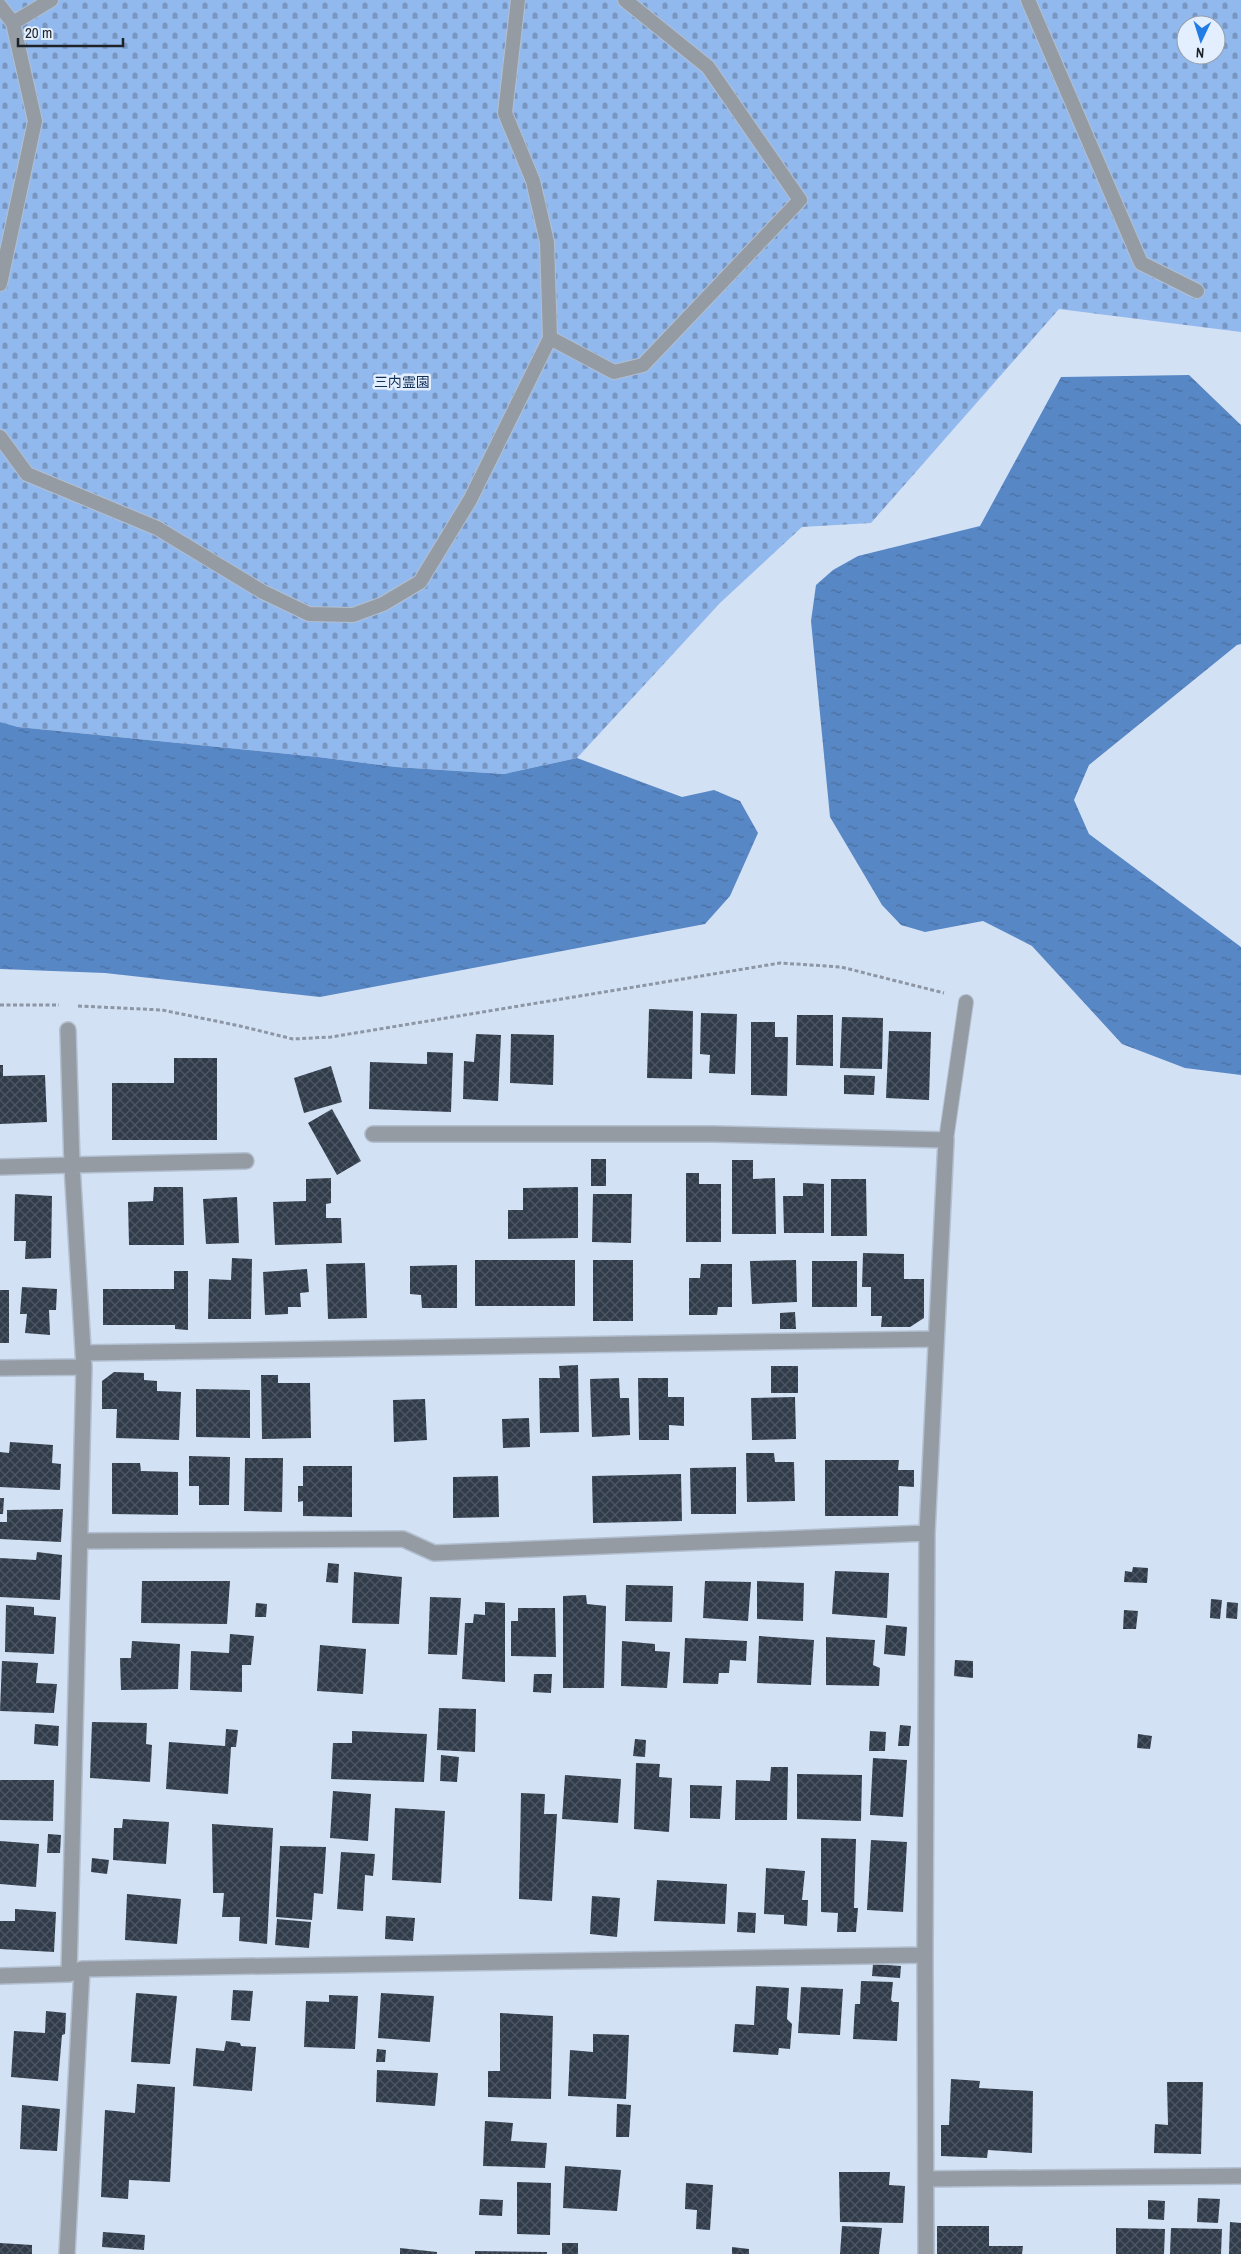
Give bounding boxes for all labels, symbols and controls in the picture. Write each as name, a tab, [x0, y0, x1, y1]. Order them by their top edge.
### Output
scale bar	[18, 15, 122, 47]
north arrow	[1176, 15, 1226, 65]
text: 20 m	[25, 22, 52, 43]
text: N	[1195, 44, 1205, 62]
park label: 三内霊園	[374, 373, 430, 391]

